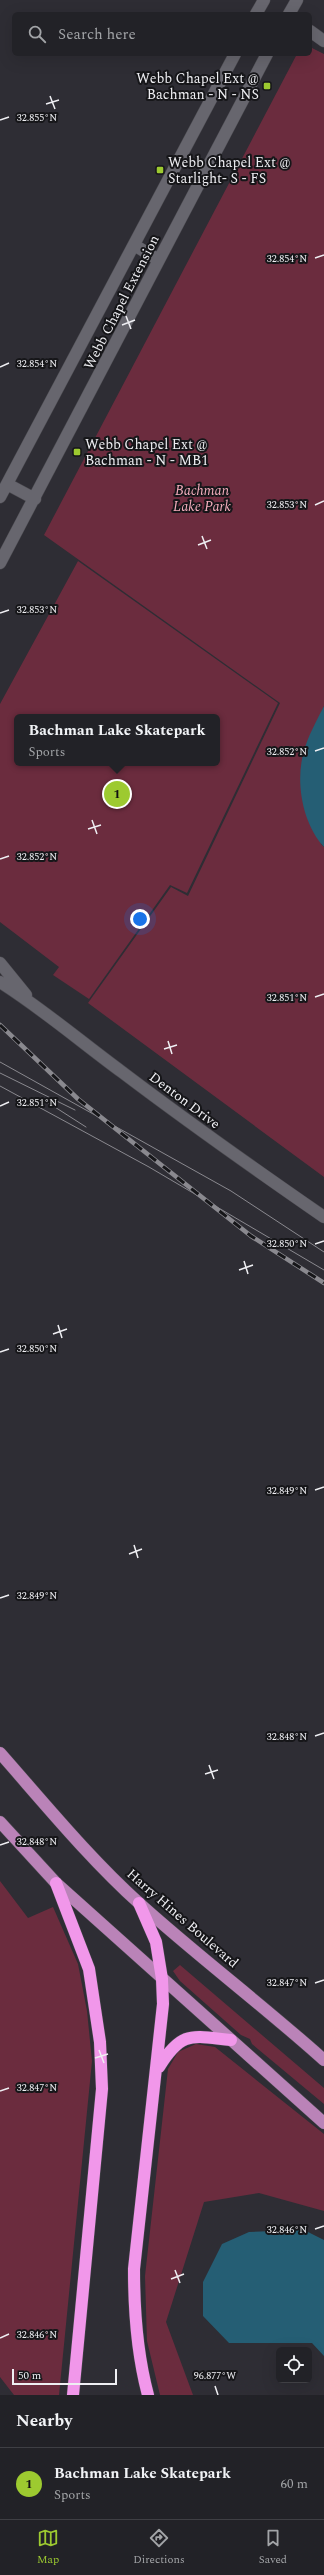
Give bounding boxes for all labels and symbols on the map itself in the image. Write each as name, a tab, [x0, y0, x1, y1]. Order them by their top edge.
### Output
place label: Webb Chapel Ext @ Bachman - N - NS	[136, 68, 259, 105]
marker: Webb Chapel Ext @ Bachman - N - NS	[262, 81, 272, 91]
text: 32.855°N	[17, 110, 57, 126]
place label: Webb Chapel Ext @ Starlight- S - FS	[168, 152, 291, 189]
marker: Webb Chapel Ext @ Starlight- S - FS	[155, 165, 165, 175]
street label: Webb Chapel Extension	[78, 231, 165, 373]
text: 32.854°N	[267, 251, 307, 267]
text: 32.854°N	[17, 356, 57, 372]
place label: Webb Chapel Ext @ Bachman - N - MB1	[85, 434, 208, 471]
marker: Webb Chapel Ext @ Bachman - N - MB1	[72, 447, 82, 457]
park label: Bachman Lake Park	[173, 480, 231, 517]
text: 32.853°N	[267, 497, 307, 513]
text: 32.853°N	[17, 602, 57, 618]
text: 32.852°N	[267, 744, 307, 760]
pin: 1	[104, 779, 130, 809]
text: 32.852°N	[17, 849, 57, 865]
your location	[130, 909, 150, 929]
text: 32.851°N	[267, 990, 307, 1006]
street label: Denton Drive	[145, 1067, 225, 1134]
text: 32.851°N	[17, 1095, 57, 1111]
text: 32.850°N	[267, 1236, 307, 1252]
text: 32.850°N	[17, 1341, 57, 1357]
text: 32.849°N	[267, 1483, 307, 1499]
text: 32.849°N	[17, 1588, 57, 1604]
text: 32.848°N	[267, 1729, 307, 1745]
text: 32.848°N	[17, 1834, 57, 1850]
street label: Harry Hines Boulevard	[122, 1864, 243, 1973]
text: 32.847°N	[267, 1975, 307, 1991]
text: 32.847°N	[17, 2080, 57, 2096]
text: 32.846°N	[267, 2222, 307, 2238]
text: 32.846°N	[17, 2327, 57, 2343]
scale bar	[12, 2367, 117, 2386]
text: 96.877°W	[194, 2368, 236, 2384]

